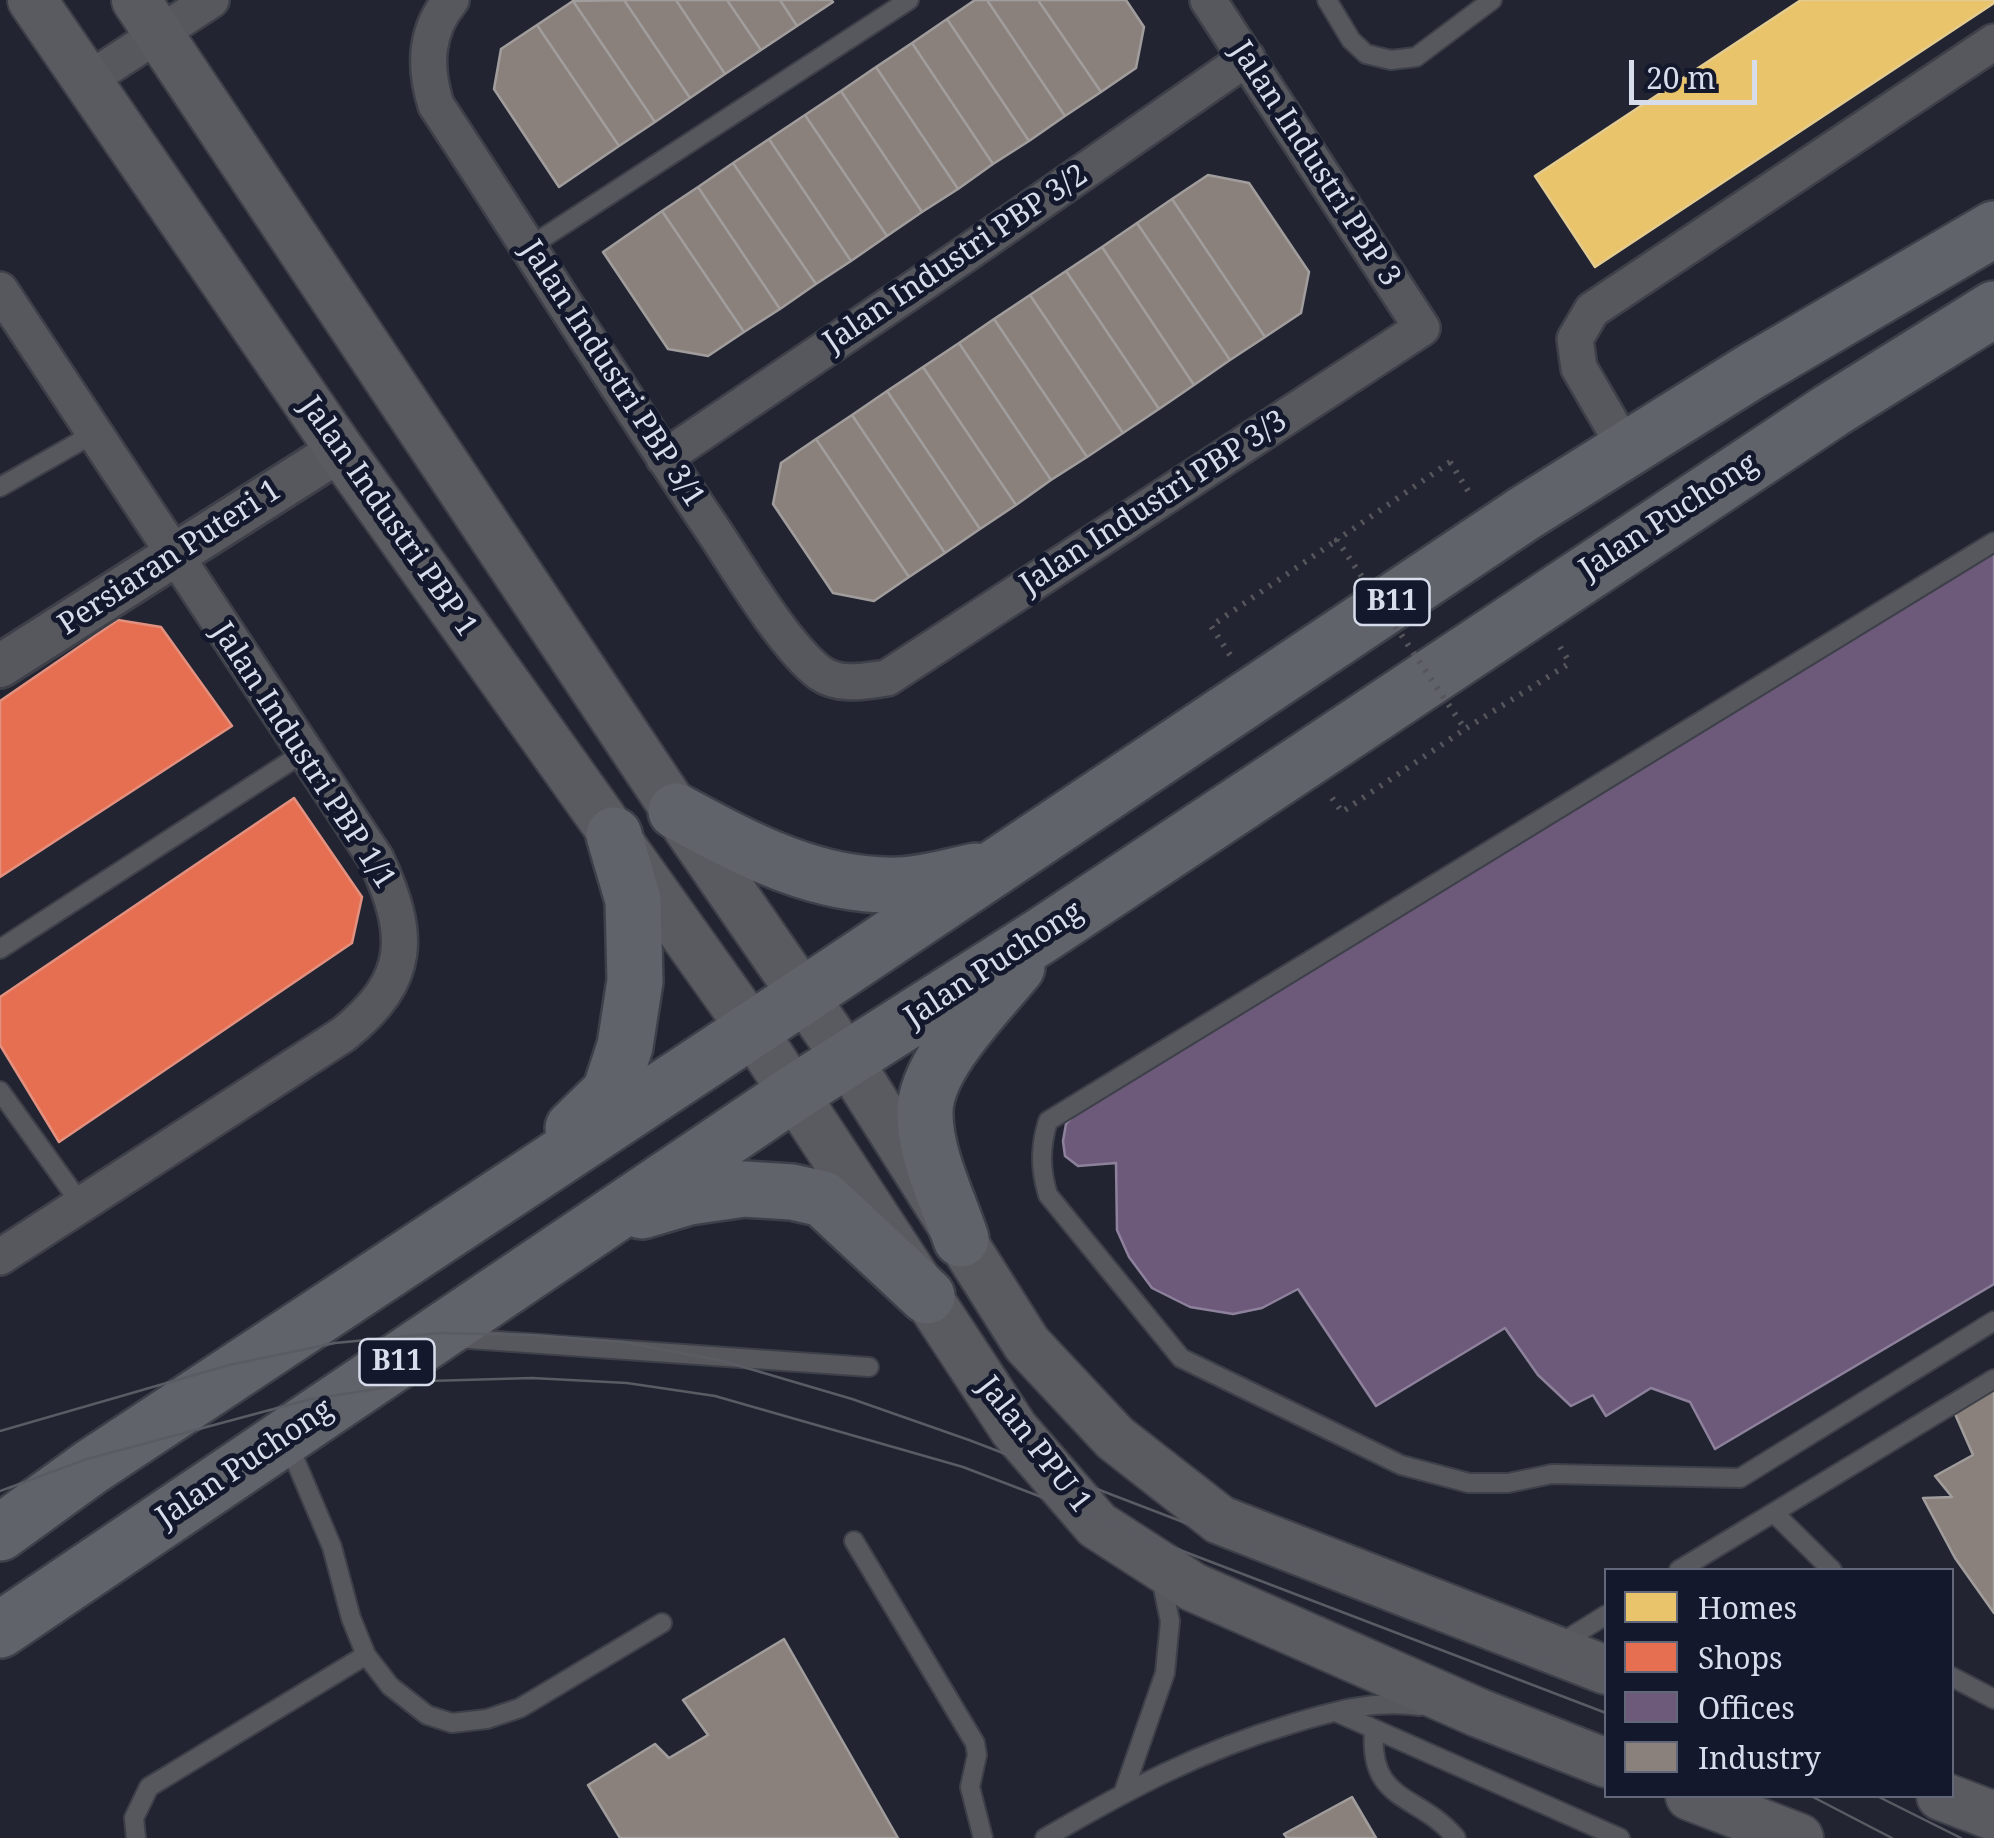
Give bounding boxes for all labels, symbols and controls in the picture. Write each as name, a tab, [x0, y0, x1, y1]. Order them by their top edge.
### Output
street label: Jalan Industri PBP 3	[1222, 35, 1408, 293]
scale bar	[1634, 40, 1762, 102]
text: 20 m	[1646, 57, 1716, 98]
street label: Jalan Industri PBP 3/2	[817, 157, 1095, 361]
street label: Jalan Industri PBP 3/1	[512, 234, 712, 514]
street label: Jalan Industri PBP 1	[292, 390, 484, 644]
street label: Jalan Industri PBP 3/3	[1014, 403, 1294, 603]
street label: Jalan Puchong	[1573, 446, 1765, 588]
street label: Persiaran Puteri 1	[52, 473, 288, 643]
road number: B11	[1354, 579, 1430, 625]
street label: Jalan Industri PBP 1/1	[203, 616, 403, 896]
street label: Jalan Puchong	[898, 894, 1090, 1036]
road number: B11	[360, 1339, 434, 1385]
street label: Jalan PPU 1	[970, 1370, 1098, 1520]
street label: Jalan Puchong	[150, 1392, 340, 1536]
legend	[1604, 1568, 1954, 1798]
text: Homes	[1698, 1587, 1797, 1628]
text: Shops	[1698, 1637, 1783, 1678]
text: Offices	[1698, 1687, 1795, 1728]
text: Industry	[1698, 1737, 1821, 1778]

